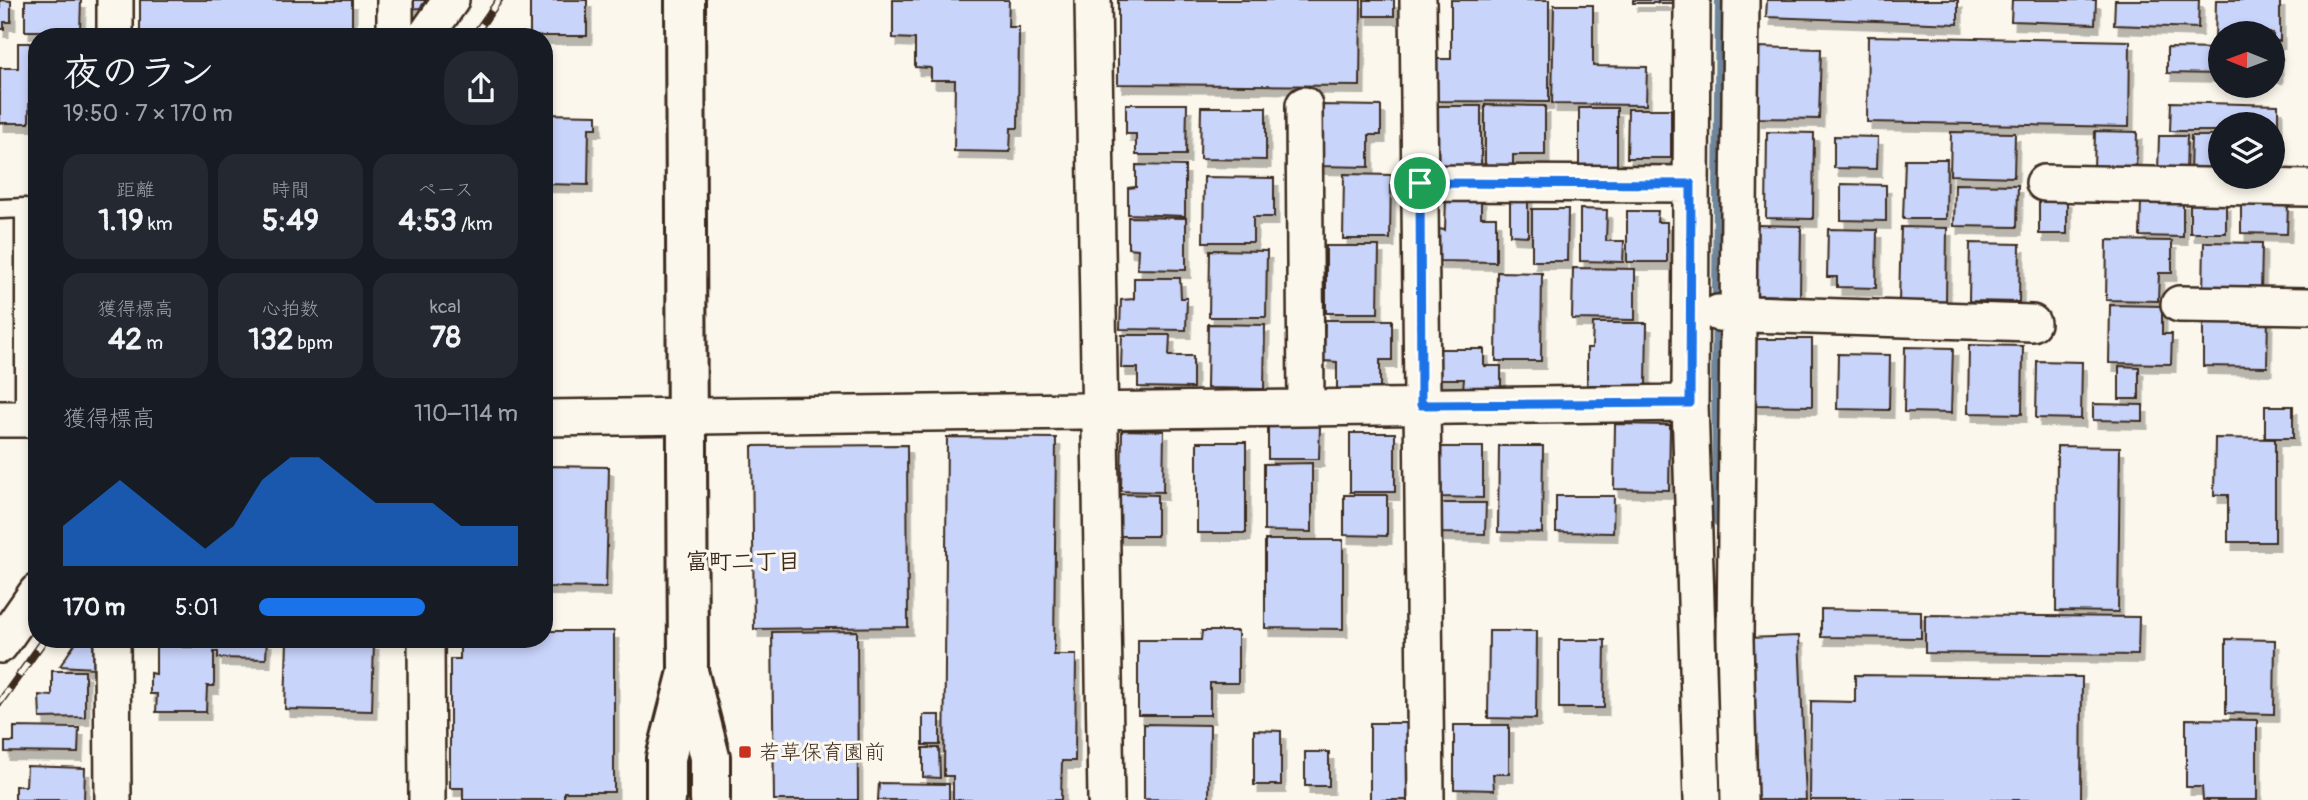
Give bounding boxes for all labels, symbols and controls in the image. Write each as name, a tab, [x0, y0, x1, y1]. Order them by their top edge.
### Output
north arrow	[2208, 21, 2286, 98]
map controls	[2208, 21, 2285, 189]
text: 夜のラン	[63, 49, 215, 97]
button: share	[444, 51, 518, 125]
text: 19:50 · 7 × 170 m	[63, 99, 233, 128]
button: layers	[2208, 112, 2285, 189]
pin	[1390, 153, 1450, 213]
icon: arrive	[1401, 164, 1439, 202]
text: 距離	[116, 178, 155, 202]
text: 時間	[271, 178, 310, 202]
text: ペース	[418, 178, 473, 202]
text: 1.19	[98, 202, 144, 239]
text: 5:49	[262, 202, 319, 239]
text: 4:53	[398, 202, 457, 239]
text: km	[144, 212, 173, 236]
text: /km	[457, 212, 493, 236]
text: kcal	[430, 295, 461, 319]
text: 獲得標高	[97, 297, 174, 321]
text: 心拍数	[262, 297, 319, 321]
text: 78	[430, 319, 461, 356]
text: 42	[108, 321, 142, 358]
text: 132	[248, 321, 293, 358]
text: m	[142, 331, 163, 355]
text: bpm	[293, 331, 333, 355]
text: 110–114 m	[414, 399, 518, 428]
text: 獲得標高	[63, 404, 155, 433]
district label: 富町二丁目	[686, 547, 801, 576]
text: 170 m	[63, 593, 125, 622]
text: 5:01	[175, 593, 218, 622]
place label: 若草保育園前	[759, 739, 885, 766]
marker: 若草保育園前	[737, 744, 753, 760]

